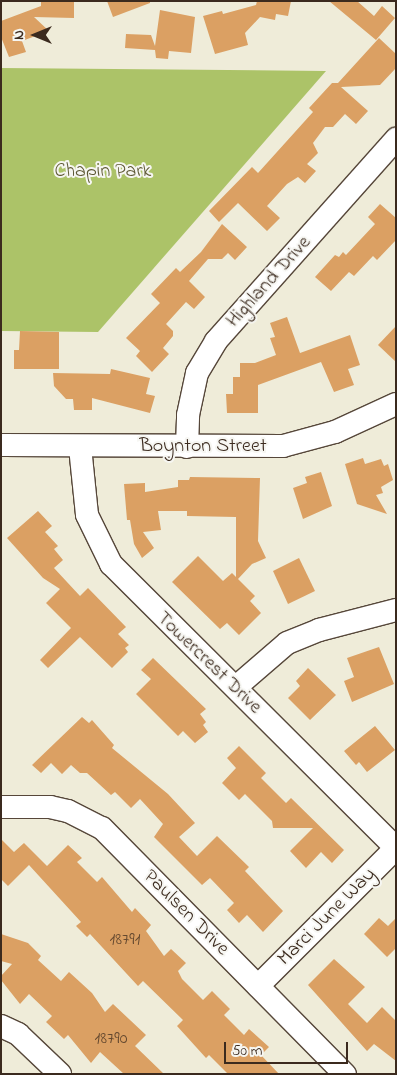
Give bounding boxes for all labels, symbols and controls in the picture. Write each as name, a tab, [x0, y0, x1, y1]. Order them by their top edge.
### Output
north arrow	[10, 10, 60, 60]
text: N	[9, 30, 30, 40]
park label: Chapin Park	[55, 159, 151, 183]
street label: Highland Drive	[222, 231, 316, 333]
street label: Boynton Street	[139, 434, 267, 458]
street label: Towercrest Drive	[151, 607, 267, 719]
street label: Marci June Way	[273, 863, 381, 971]
street label: Paulsen Drive	[138, 865, 234, 961]
house number: 18791	[109, 929, 141, 951]
house number: 18790	[94, 1028, 128, 1050]
scale bar	[227, 1032, 351, 1064]
text: 50 m	[232, 1040, 262, 1062]

